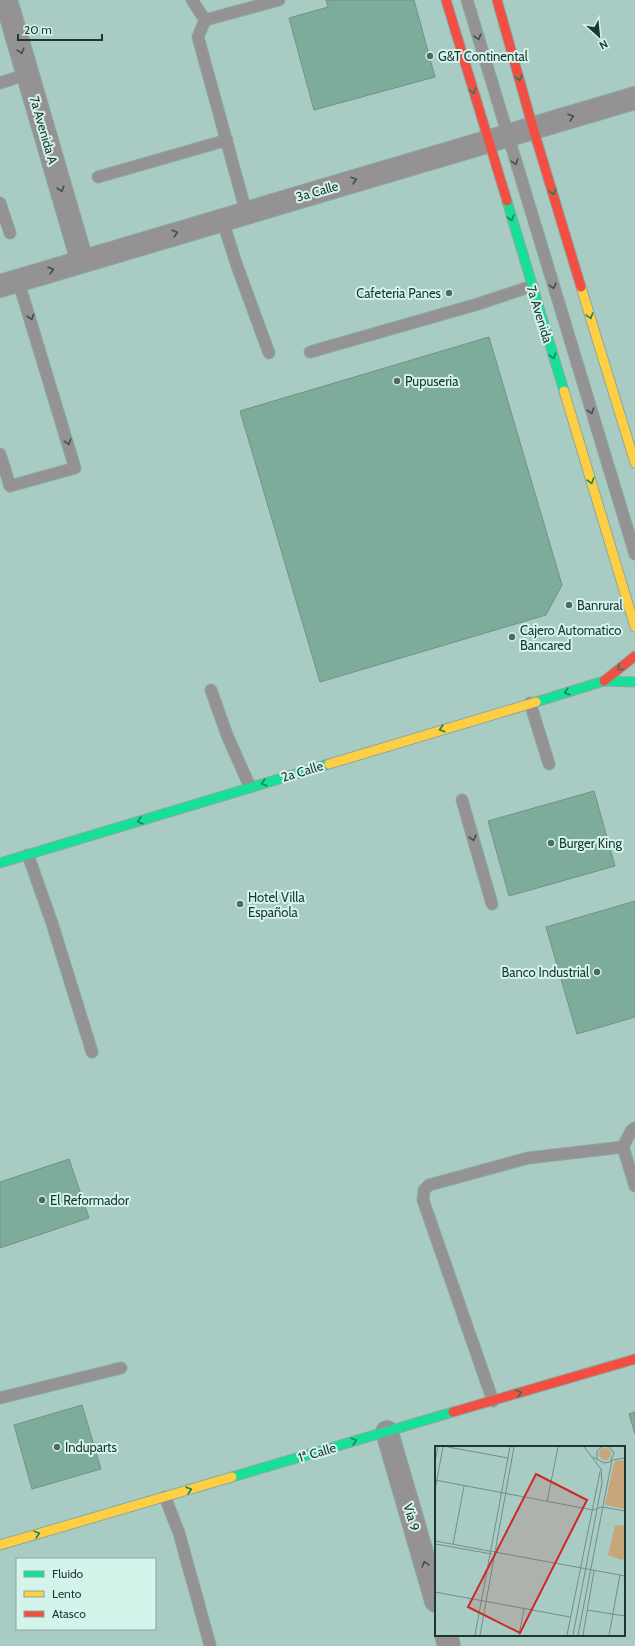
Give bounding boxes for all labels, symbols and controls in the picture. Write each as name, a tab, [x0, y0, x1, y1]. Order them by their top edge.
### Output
scale bar	[18, 16, 102, 42]
north arrow	[579, 16, 619, 56]
text: 20 m	[24, 22, 52, 37]
one-way arrow	[473, 34, 482, 41]
text: N	[597, 37, 610, 53]
one-way arrow	[16, 47, 25, 54]
place label: G&T Continental	[438, 48, 528, 64]
marker: G&T Continental	[425, 51, 435, 61]
one-way arrow	[514, 74, 523, 81]
one-way arrow	[468, 87, 477, 94]
street label: 7a Avenida A	[27, 94, 61, 166]
one-way arrow	[567, 113, 574, 122]
one-way arrow	[510, 158, 519, 165]
one-way arrow	[350, 176, 357, 185]
street label: 3a Calle	[294, 177, 340, 205]
one-way arrow	[56, 185, 65, 192]
one-way arrow	[548, 188, 557, 195]
one-way arrow	[506, 215, 515, 222]
one-way arrow	[172, 229, 179, 238]
one-way arrow	[47, 266, 54, 275]
street label: 7a Avenida	[524, 283, 557, 345]
one-way arrow	[548, 283, 557, 290]
place label: Cafeteria Panes	[356, 285, 442, 301]
marker: Cafeteria Panes	[444, 288, 454, 298]
one-way arrow	[585, 312, 594, 319]
one-way arrow	[26, 314, 35, 321]
one-way arrow	[548, 353, 557, 360]
place label: Pupuseria	[405, 373, 459, 389]
marker: Pupuseria	[392, 376, 402, 386]
one-way arrow	[586, 407, 595, 414]
one-way arrow	[63, 438, 72, 445]
one-way arrow	[586, 477, 595, 484]
place label: Banrural	[577, 597, 623, 613]
marker: Banrural	[564, 600, 574, 610]
place label: Cajero Automatico Bancared	[520, 622, 621, 653]
marker: Cajero Automatico Bancared	[507, 632, 517, 642]
one-way arrow	[617, 664, 624, 671]
one-way arrow	[564, 687, 571, 696]
one-way arrow	[439, 724, 446, 733]
street label: 2a Calle	[279, 757, 325, 785]
one-way arrow	[261, 778, 268, 787]
one-way arrow	[137, 816, 144, 824]
one-way arrow	[468, 834, 477, 841]
place label: Burger King	[559, 835, 622, 851]
marker: Burger King	[546, 838, 556, 848]
place label: Hotel Villa Española	[248, 889, 305, 920]
marker: Hotel Villa Española	[235, 899, 245, 909]
place label: Banco Industrial	[501, 964, 589, 980]
marker: Banco Industrial	[592, 967, 602, 977]
place label: El Reformador	[50, 1192, 130, 1208]
marker: El Reformador	[37, 1195, 47, 1205]
one-way arrow	[516, 1389, 523, 1398]
one-way arrow	[350, 1437, 357, 1446]
place label: Induparts	[65, 1439, 117, 1455]
street label: 1ª Calle	[296, 1439, 338, 1465]
marker: Induparts	[52, 1442, 62, 1452]
inset map	[435, 1446, 625, 1636]
one-way arrow	[185, 1486, 192, 1495]
street label: Vía 9	[400, 1501, 424, 1533]
one-way arrow	[34, 1530, 41, 1539]
legend	[16, 1558, 156, 1630]
one-way arrow	[421, 1561, 430, 1568]
text: Fluido	[52, 1566, 84, 1581]
text: Lento	[52, 1586, 82, 1601]
text: Atasco	[52, 1606, 86, 1621]

